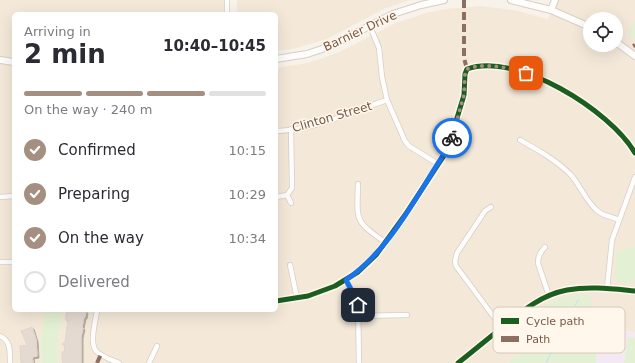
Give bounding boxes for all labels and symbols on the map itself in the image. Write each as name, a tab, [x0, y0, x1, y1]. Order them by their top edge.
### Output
street label: Barnier Drive	[321, 8, 399, 54]
pin	[509, 56, 543, 90]
street label: Clinton Street	[290, 99, 374, 135]
courier	[432, 118, 472, 158]
pin	[341, 288, 375, 322]
legend	[493, 307, 625, 353]
text: Cycle path	[526, 315, 585, 328]
text: Path	[526, 333, 550, 346]

